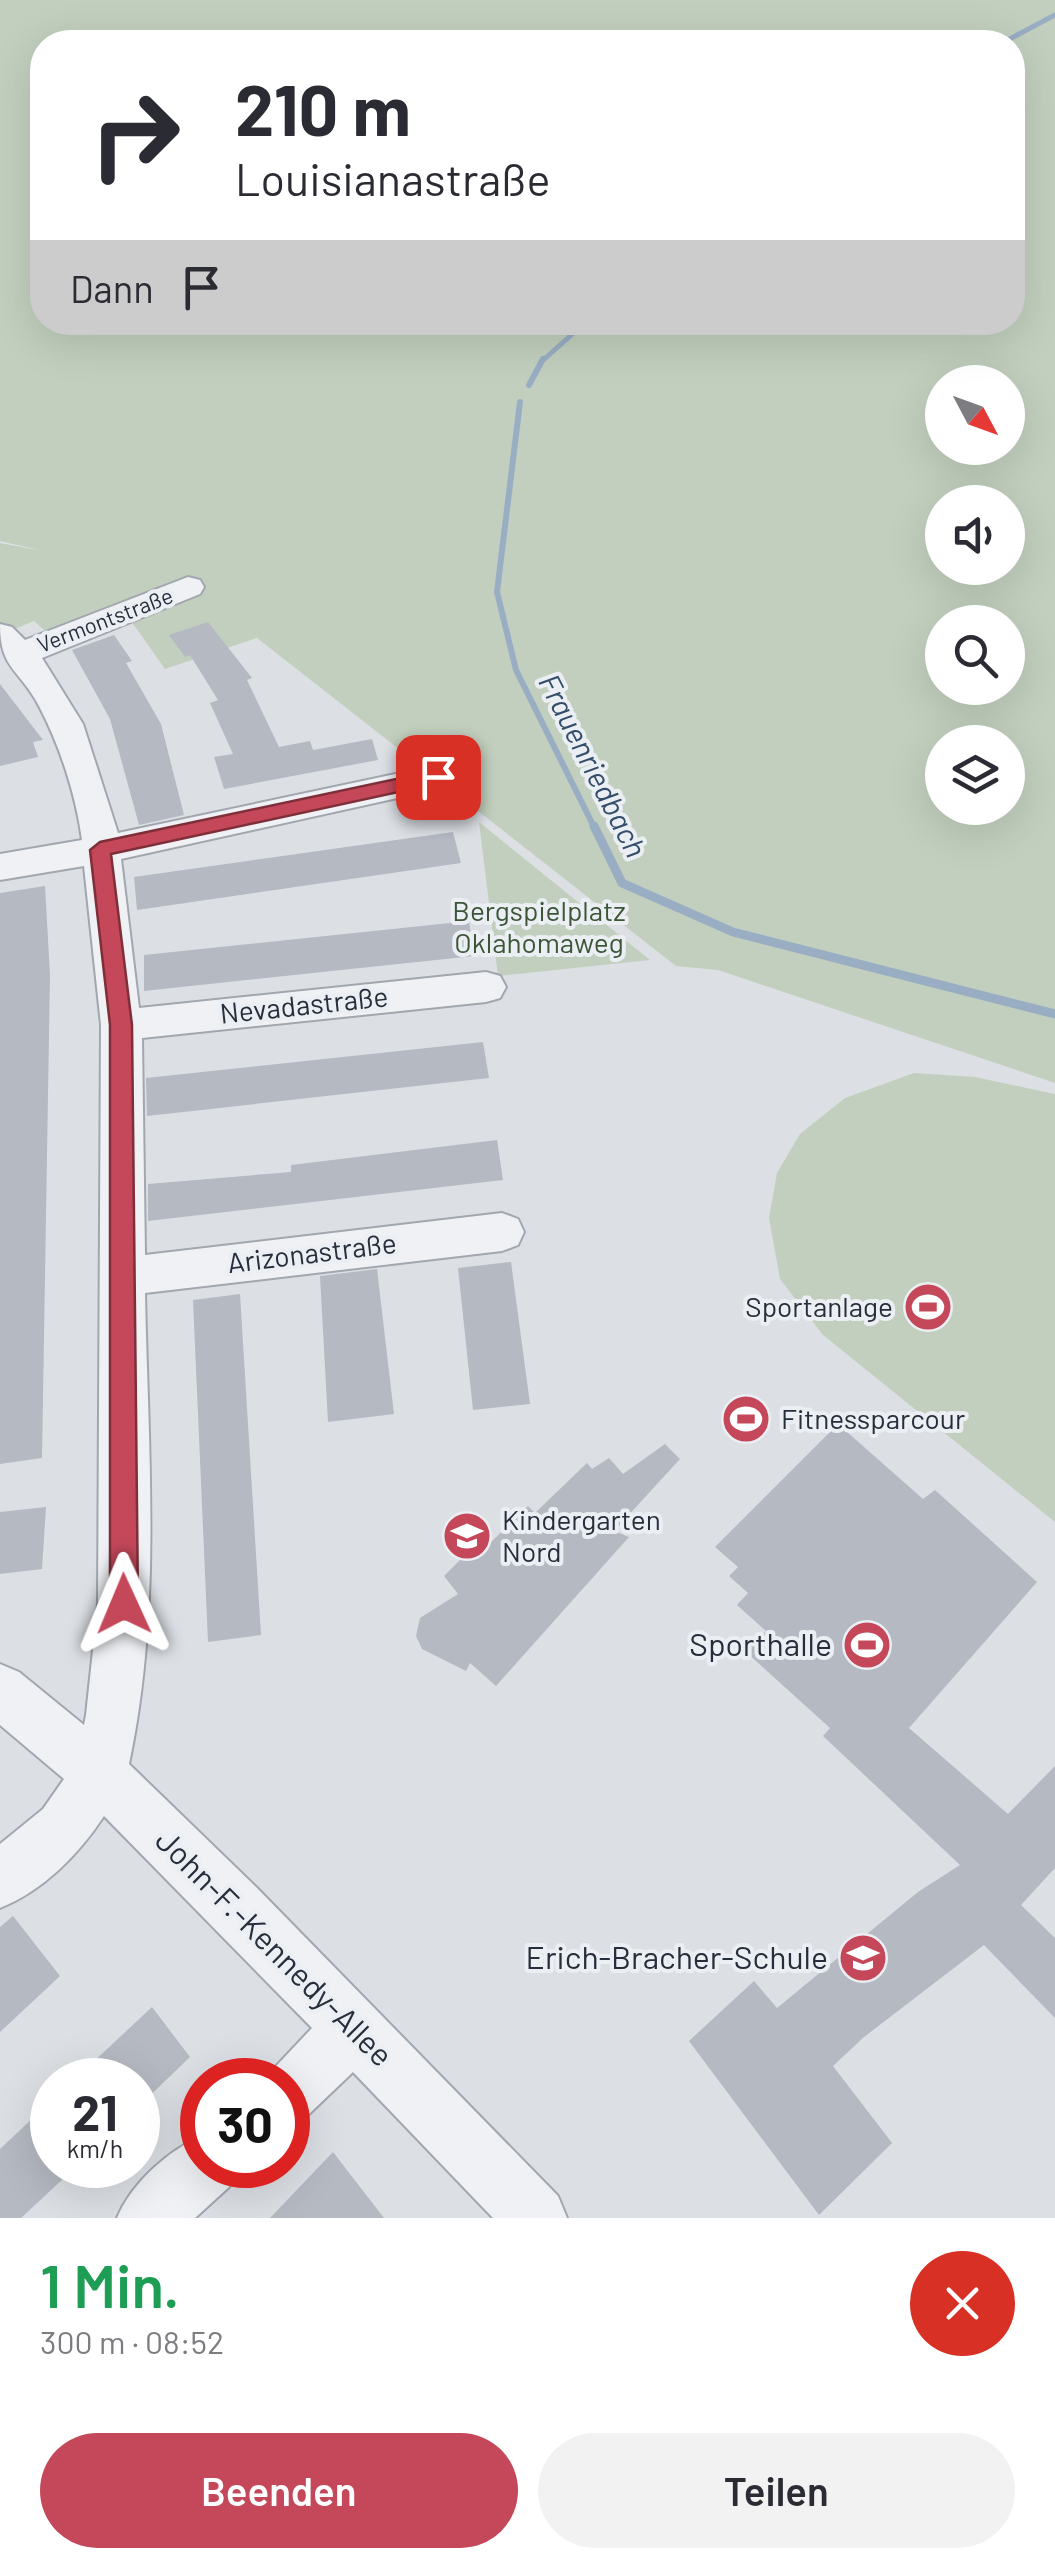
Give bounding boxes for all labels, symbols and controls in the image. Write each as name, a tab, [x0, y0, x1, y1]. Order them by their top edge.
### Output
text: 210 m	[235, 66, 411, 150]
icon: right	[70, 70, 200, 200]
text: Louisianastraße	[235, 151, 550, 205]
icon: arrive	[174, 260, 229, 315]
text: Dann	[70, 265, 154, 311]
north arrow	[925, 365, 1025, 465]
map controls	[925, 365, 1025, 825]
button: sound	[925, 485, 1025, 585]
street label: Vermontstraße	[33, 581, 176, 657]
button: search	[925, 605, 1025, 705]
water label: Frauenriedbach	[532, 667, 655, 863]
button: layers	[925, 725, 1025, 825]
pin	[396, 735, 481, 820]
icon: arrive	[411, 750, 466, 805]
park label: Bergspielplatz Oklahomaweg	[452, 893, 626, 959]
street label: Nevadastraße	[218, 978, 390, 1030]
street label: Arizonastraße	[225, 1225, 398, 1279]
sports icon: Sportanlage	[902, 1281, 954, 1333]
place label: Sportanlage	[745, 1289, 893, 1323]
sports icon: Fitnessparcour	[720, 1393, 772, 1445]
place label: Fitnessparcour	[781, 1401, 965, 1435]
place label: Kindergarten Nord	[502, 1502, 661, 1568]
school or university icon: Kindergarten Nord	[441, 1510, 493, 1562]
position arrow	[72, 1552, 176, 1656]
sports icon: Sporthalle	[841, 1619, 893, 1671]
place label: Sporthalle	[689, 1624, 832, 1662]
street label: John-F.-Kennedy-Allee	[149, 1820, 402, 2073]
school or university icon: Erich-Bracher-Schule	[837, 1932, 889, 1984]
place label: Erich-Bracher-Schule	[526, 1937, 828, 1975]
speed limit sign: 30	[180, 2058, 310, 2188]
text: 21	[72, 2081, 118, 2141]
text: km/h	[67, 2133, 123, 2163]
text: 1 Min.	[40, 2248, 180, 2320]
button: close	[910, 2251, 1015, 2356]
text: 300 m · 08:52	[40, 2322, 224, 2360]
button: Beenden	[40, 2433, 518, 2548]
button: Teilen	[538, 2433, 1015, 2548]

